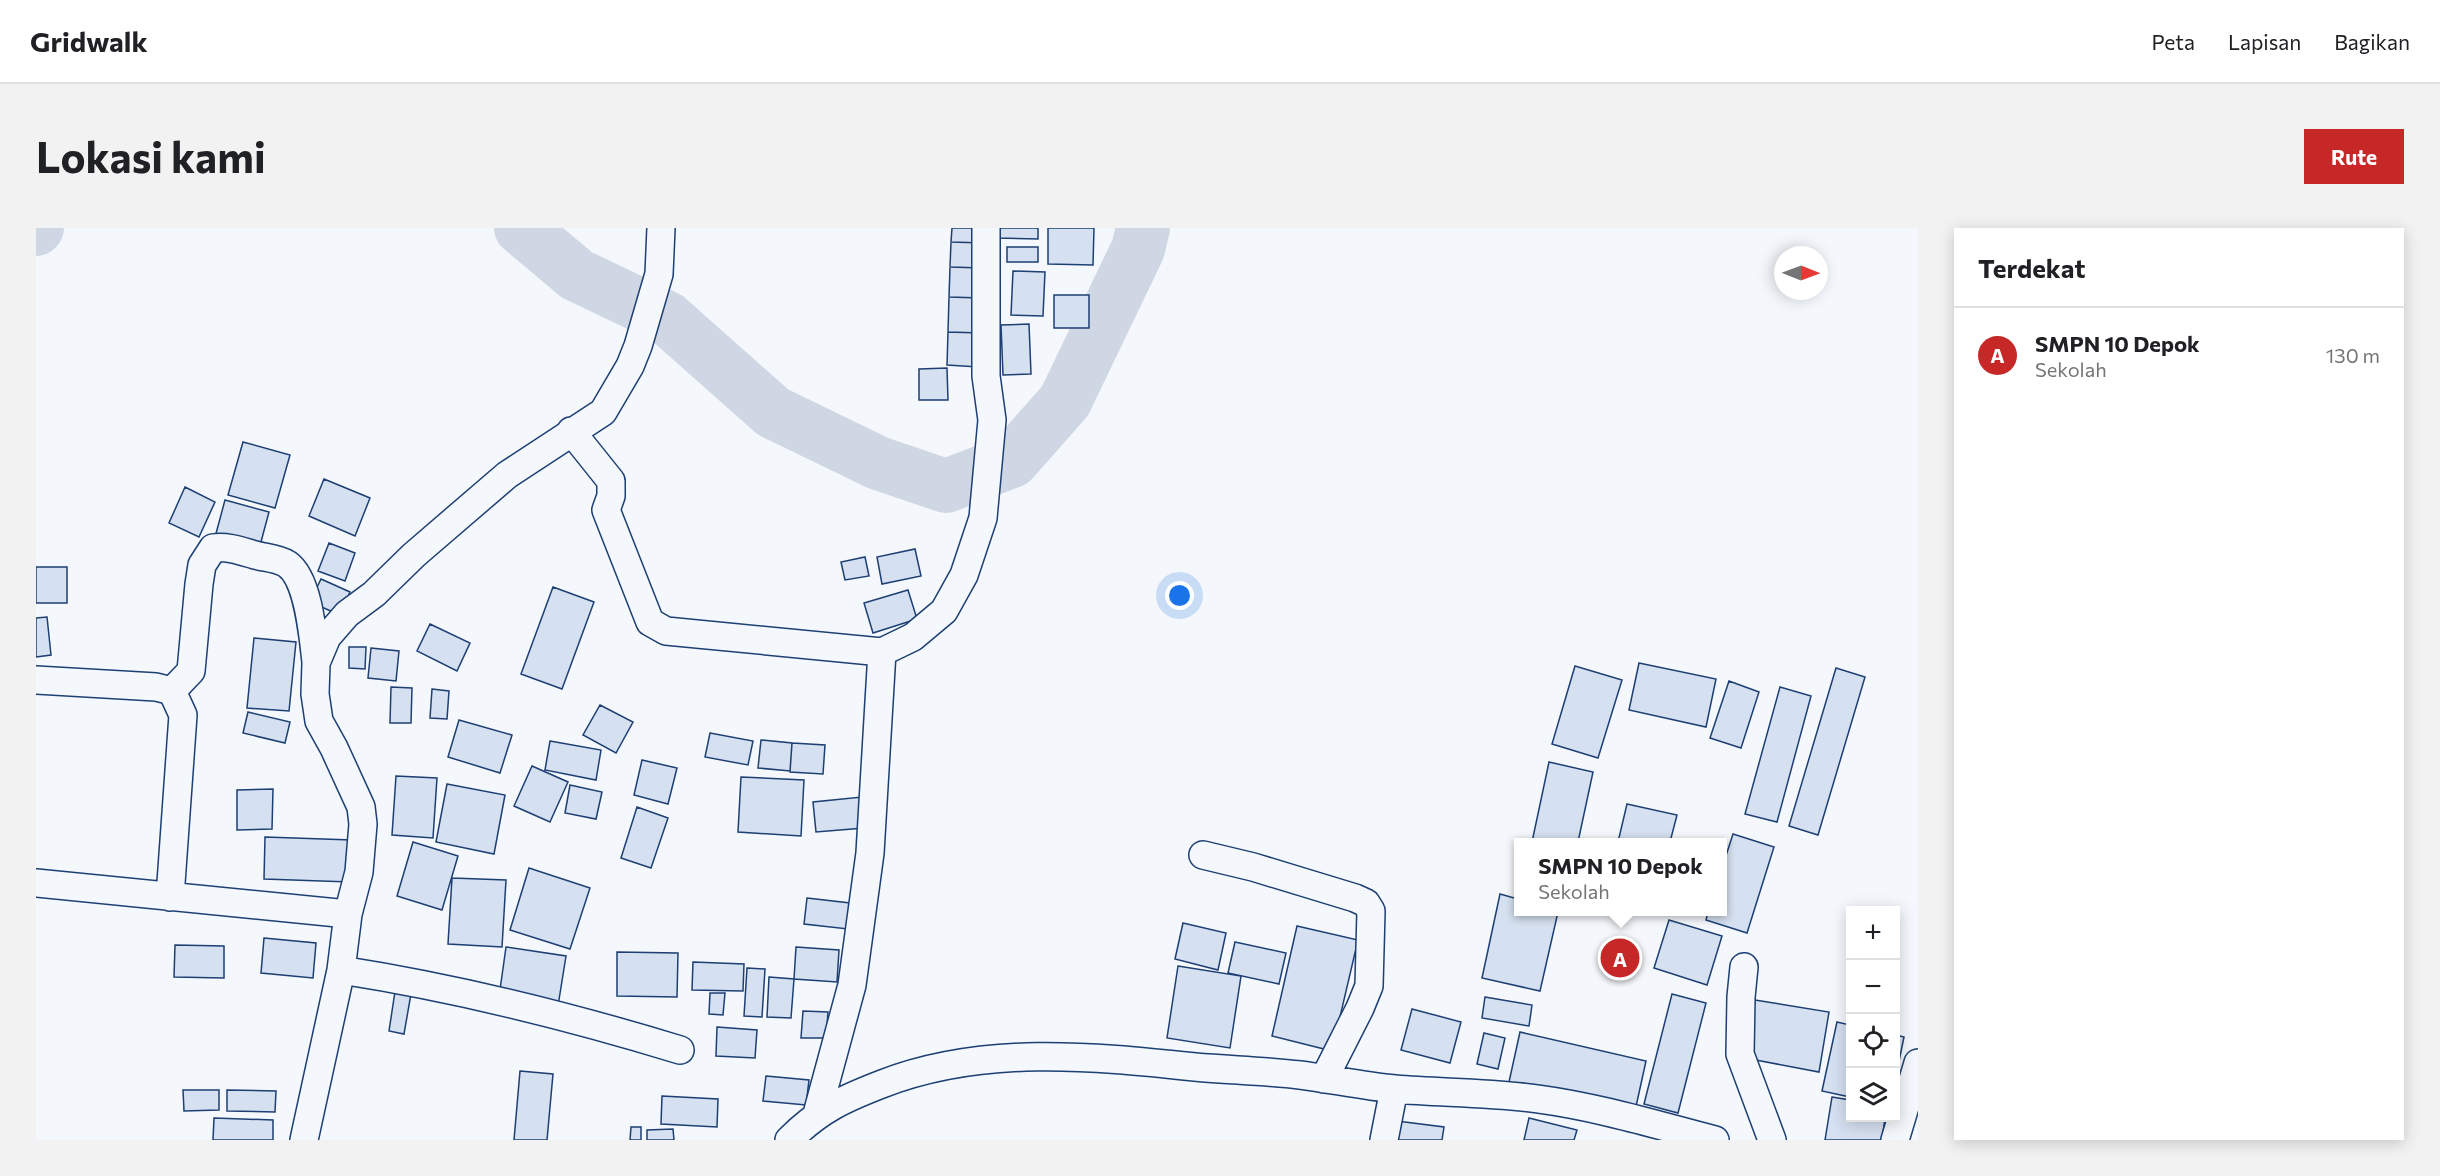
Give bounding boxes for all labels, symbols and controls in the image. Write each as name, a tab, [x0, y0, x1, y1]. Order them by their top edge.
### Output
text: Gridwalk	[30, 24, 148, 58]
text: Peta	[2152, 29, 2195, 54]
text: Lapisan	[2228, 29, 2301, 54]
text: Bagikan	[2334, 29, 2410, 54]
button: Rute	[2304, 129, 2404, 184]
text: Lokasi kami	[36, 130, 266, 182]
north arrow	[1774, 246, 1828, 300]
text: Terdekat	[1978, 252, 2085, 283]
text: SMPN 10 Depok	[2035, 330, 2200, 357]
text: A	[1990, 343, 2005, 367]
text: 130 m	[2326, 343, 2380, 367]
text: Sekolah	[2035, 357, 2107, 381]
your location	[1165, 581, 1194, 610]
popup	[1514, 838, 1727, 916]
text: SMPN 10 Depok	[1538, 852, 1703, 879]
text: Sekolah	[1538, 879, 1610, 903]
map controls	[1846, 906, 1900, 1122]
button: +	[1846, 906, 1900, 960]
pin: A	[1600, 936, 1640, 980]
button: −	[1846, 960, 1900, 1014]
button: locate	[1846, 1014, 1900, 1068]
button: layers	[1846, 1068, 1900, 1122]

